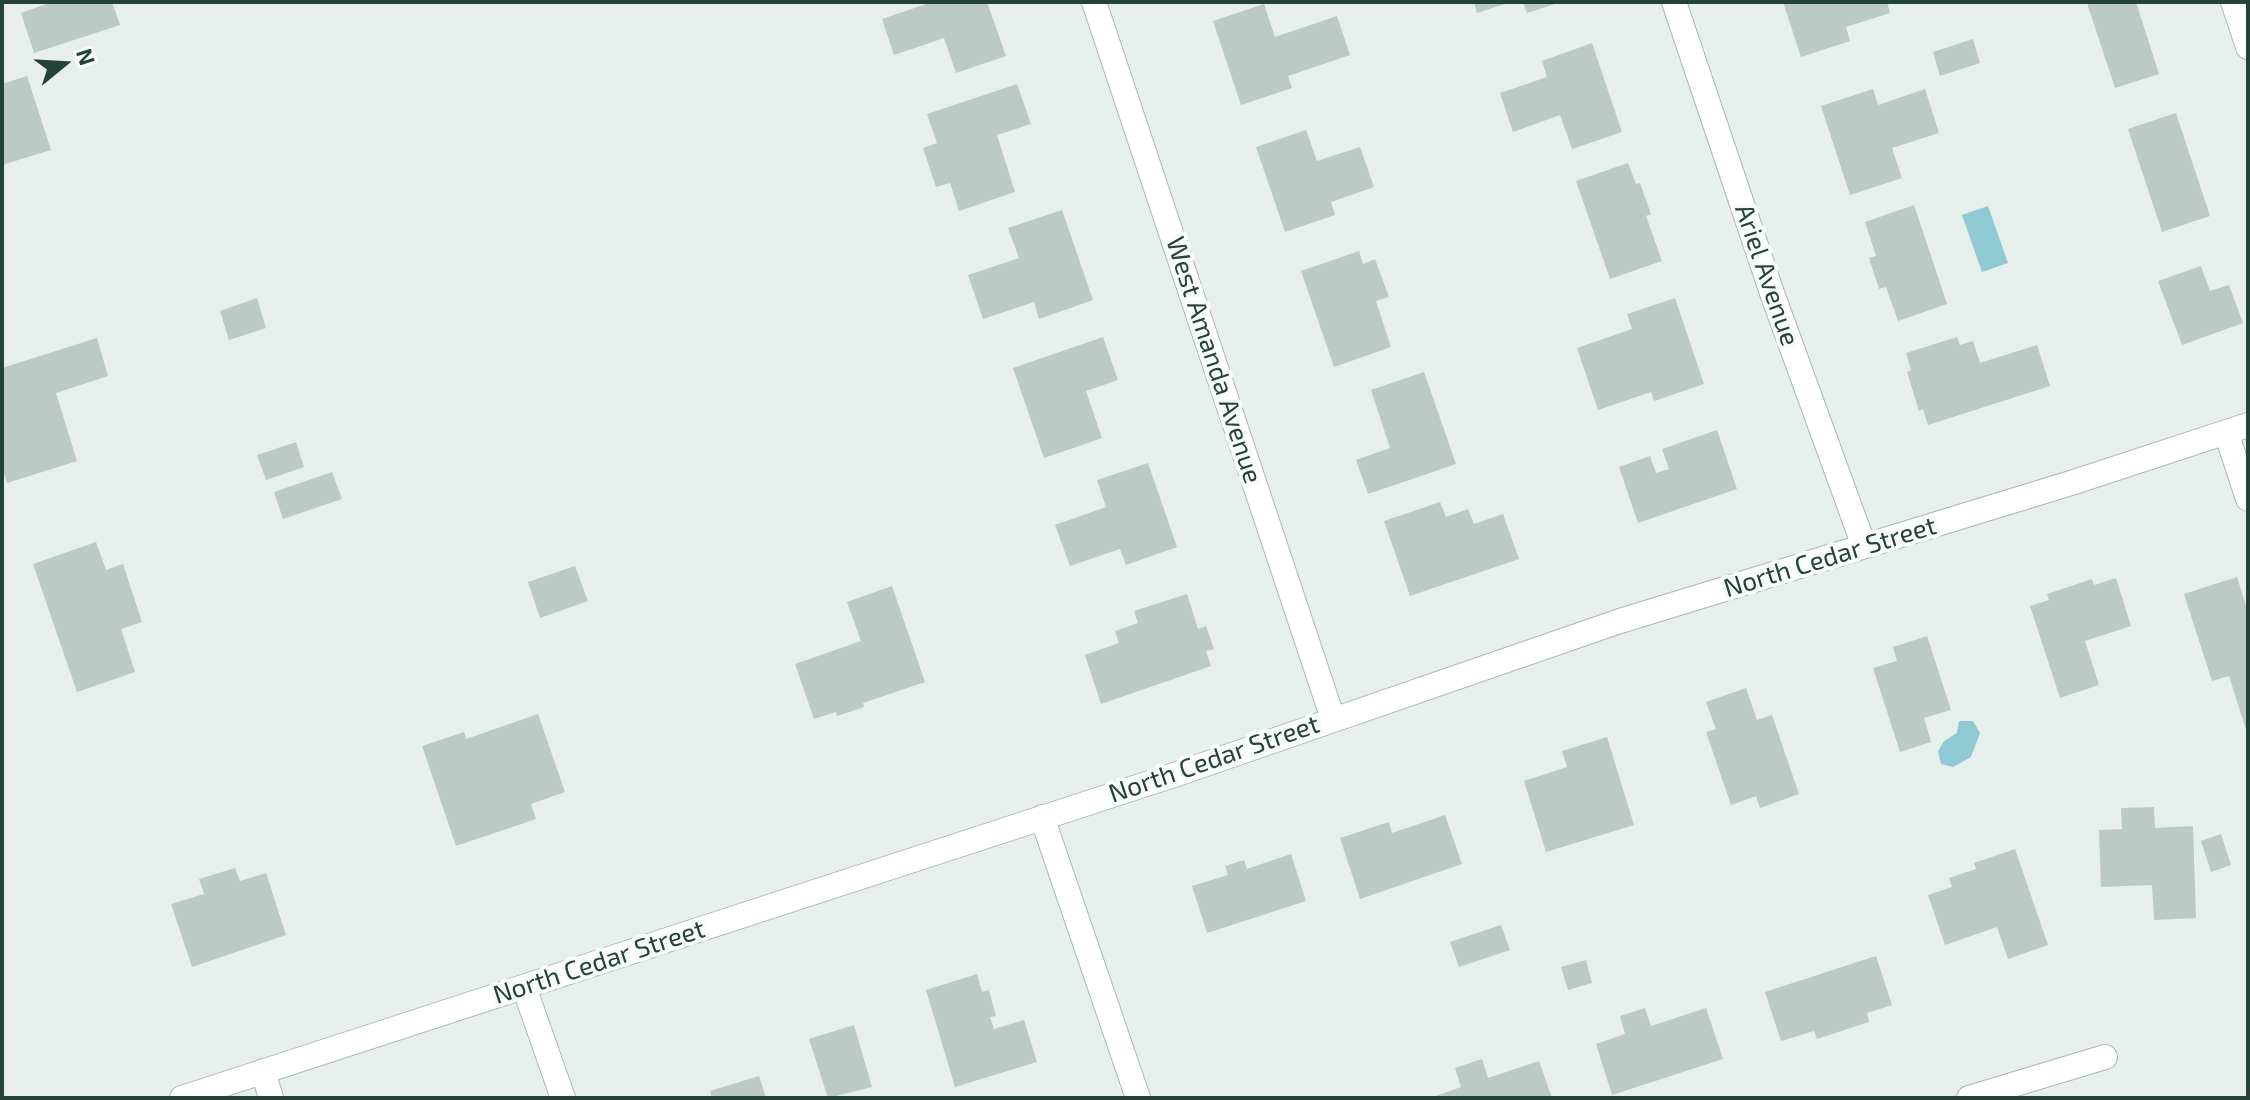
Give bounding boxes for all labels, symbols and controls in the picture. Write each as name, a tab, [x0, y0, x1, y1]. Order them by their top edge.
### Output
north arrow	[24, 24, 104, 104]
text: N	[72, 45, 102, 68]
street label: Ariel Avenue	[1728, 200, 1806, 350]
street label: West Amanda Avenue	[1159, 233, 1269, 487]
street label: North Cedar Street	[1720, 510, 1940, 604]
street label: North Cedar Street	[1105, 708, 1323, 810]
street label: North Cedar Street	[489, 913, 709, 1011]

